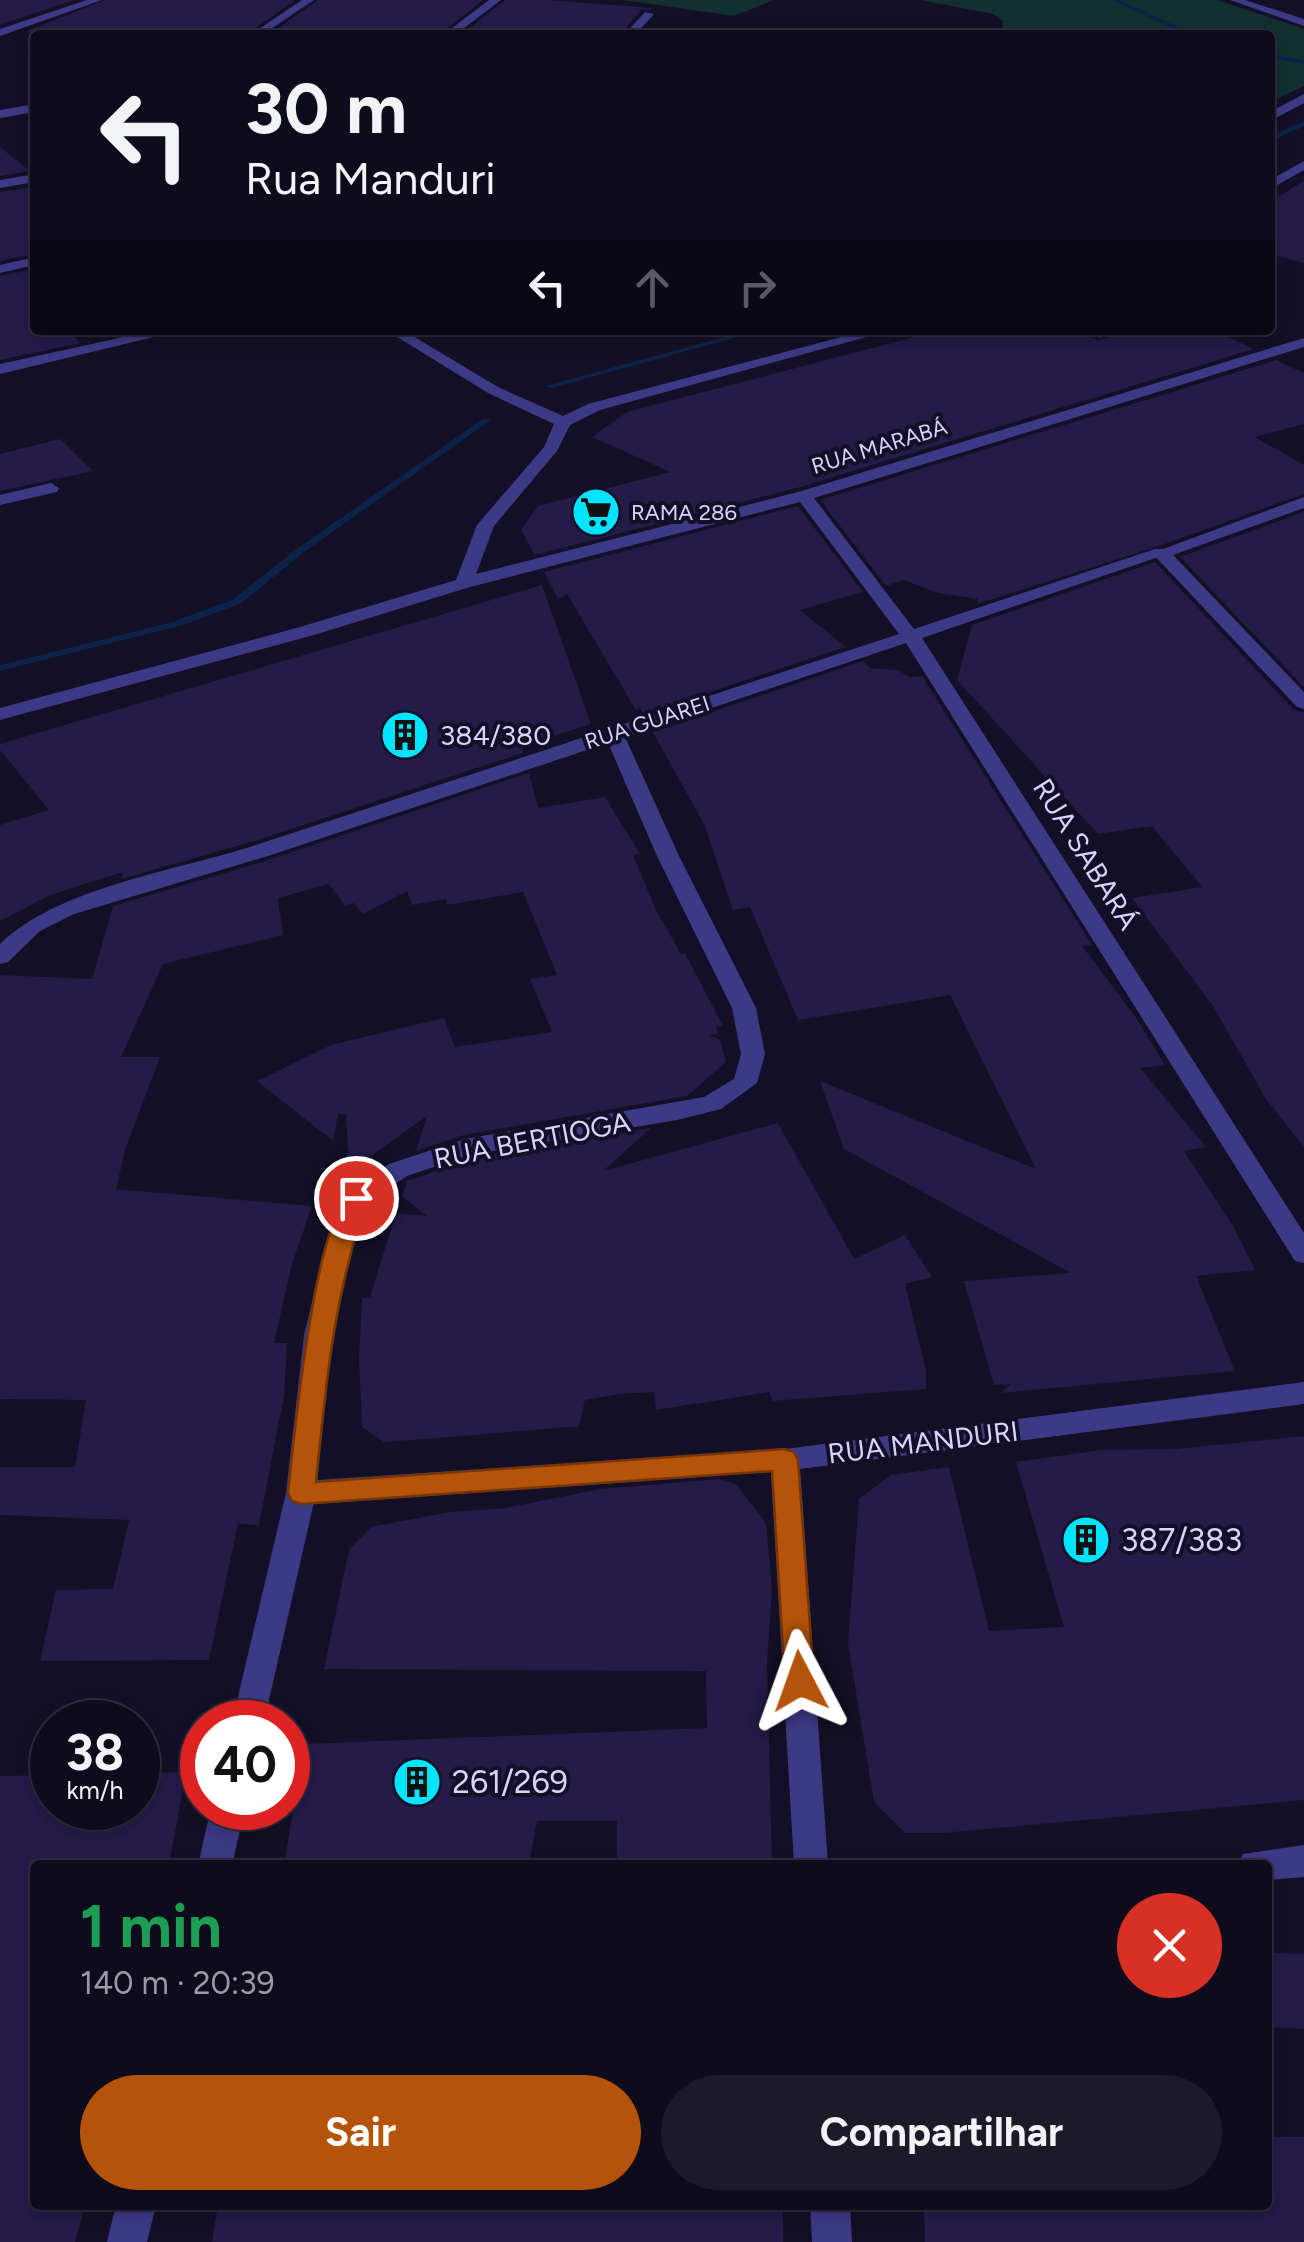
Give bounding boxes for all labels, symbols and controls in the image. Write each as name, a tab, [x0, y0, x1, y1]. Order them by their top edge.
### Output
text: 30 m	[245, 66, 407, 151]
icon: left	[80, 70, 210, 200]
text: Rua Manduri	[245, 151, 496, 205]
icon: left	[520, 260, 575, 315]
icon: ahead	[625, 260, 680, 315]
icon: right	[730, 260, 785, 315]
street label: RUA MARABÁ	[808, 413, 950, 480]
supermarket icon: RAMA 286	[570, 486, 622, 538]
place label: RAMA 286	[631, 499, 737, 526]
street label: RUA GUAREI	[581, 690, 713, 755]
building icon: 384/380	[379, 709, 431, 761]
place label: 384/380	[440, 718, 551, 752]
street label: RUA SABARÁ	[1026, 772, 1146, 936]
street label: RUA BERTIOGA	[431, 1104, 633, 1176]
pin	[314, 1156, 399, 1241]
icon: arrive	[329, 1171, 384, 1226]
street label: RUA MANDURI	[826, 1413, 1020, 1471]
building icon: 387/383	[1060, 1514, 1112, 1566]
place label: 387/383	[1121, 1521, 1242, 1559]
position arrow	[748, 1629, 852, 1733]
speed limit sign: 40	[180, 1700, 310, 1830]
text: 38	[66, 1722, 124, 1783]
building icon: 261/269	[391, 1756, 443, 1808]
place label: 261/269	[452, 1763, 568, 1801]
text: km/h	[66, 1775, 124, 1805]
text: 1 min	[80, 1890, 222, 1962]
button: close	[1117, 1893, 1222, 1998]
text: 140 m · 20:39	[80, 1964, 275, 2002]
button: Sair	[80, 2075, 641, 2190]
button: Compartilhar	[661, 2075, 1222, 2190]

